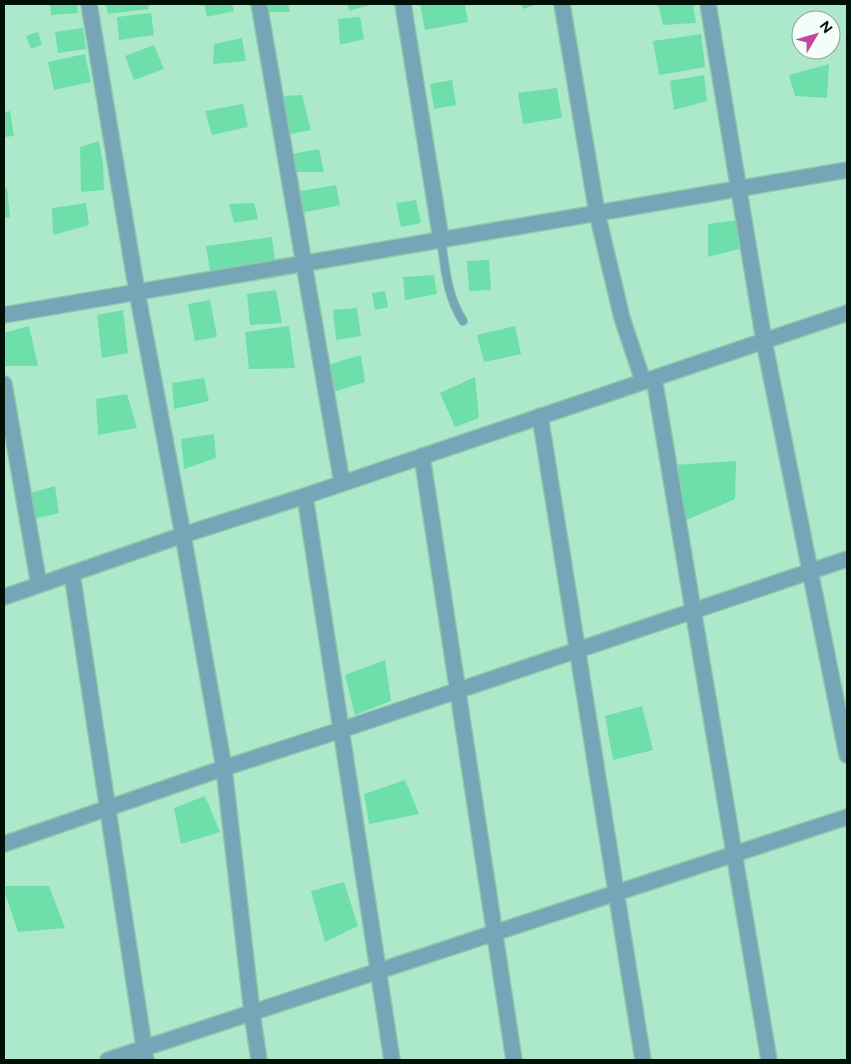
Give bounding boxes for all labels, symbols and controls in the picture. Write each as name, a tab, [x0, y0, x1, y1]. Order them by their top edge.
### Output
north arrow	[791, 10, 841, 60]
text: N	[816, 18, 836, 37]

